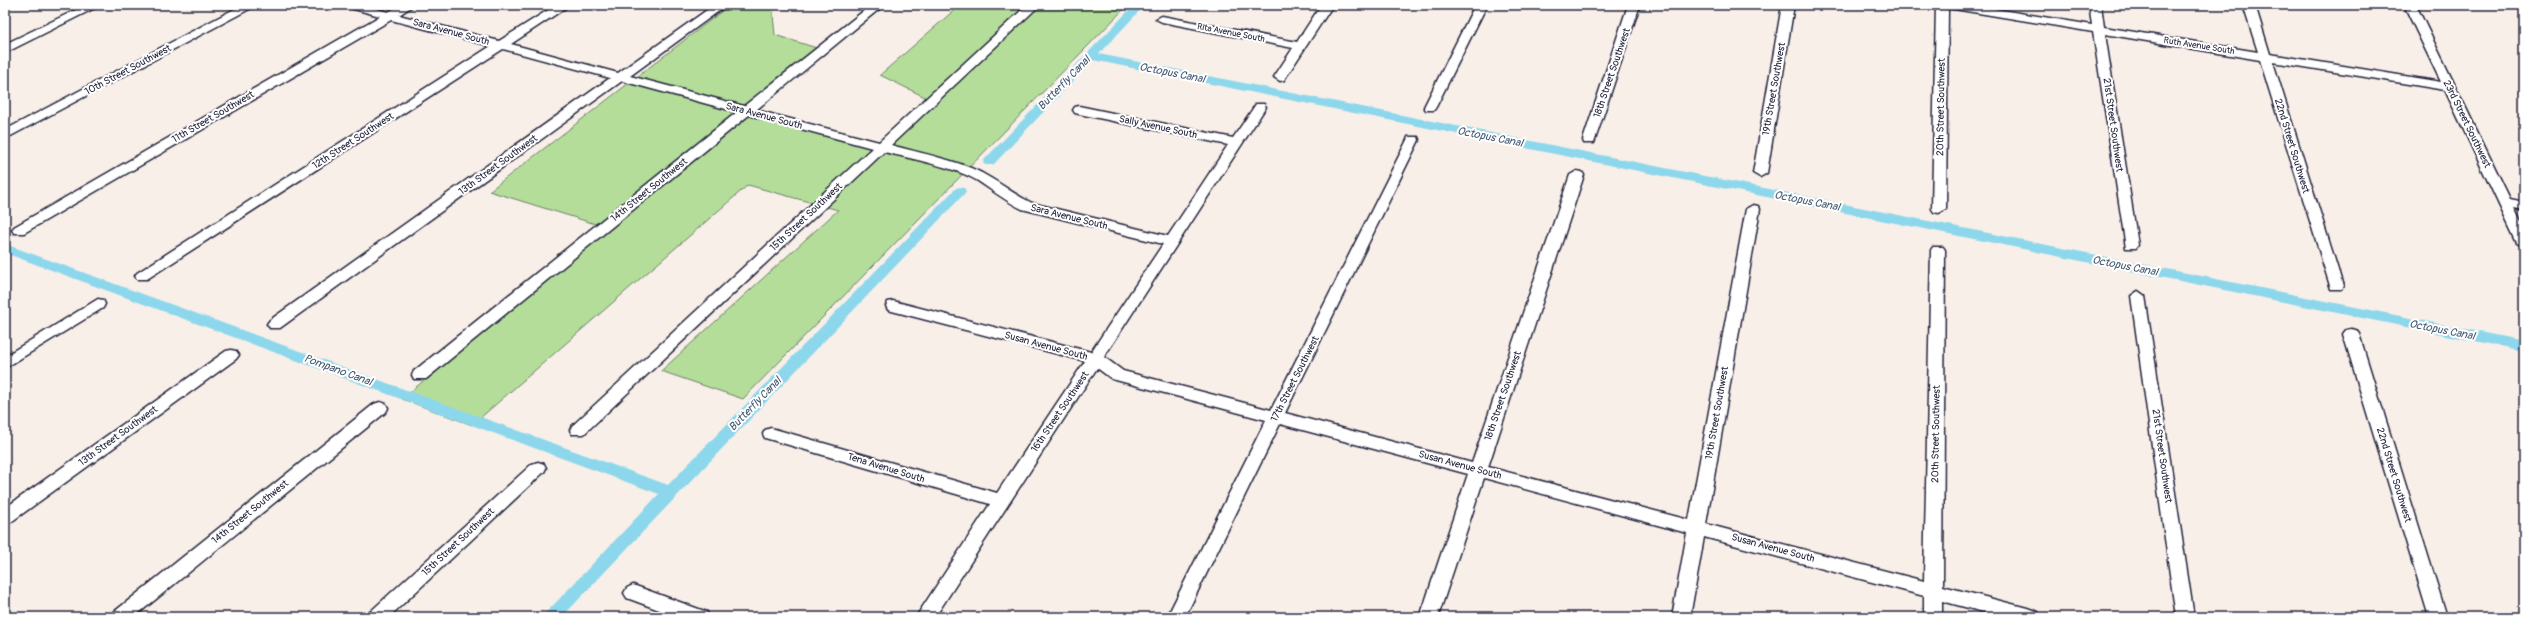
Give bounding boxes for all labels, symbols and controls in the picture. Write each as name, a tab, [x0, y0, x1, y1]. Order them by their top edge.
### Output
street label: Sara Avenue South	[411, 16, 491, 48]
street label: Rita Avenue South	[1196, 21, 1266, 45]
street label: 18th Street Southwest	[1591, 26, 1633, 120]
street label: Ruth Avenue South	[2163, 35, 2235, 57]
street label: 19th Street Southwest	[1760, 41, 1788, 137]
street label: 10th Street Southwest	[83, 42, 174, 98]
water label: Butterfly Canal	[1035, 52, 1094, 113]
street label: 20th Street Southwest	[1934, 57, 1948, 156]
water label: Octopus Canal	[1138, 60, 1207, 86]
street label: 21st Street Southwest	[2100, 77, 2126, 174]
street label: 23rd Street Southwest	[2441, 78, 2494, 171]
street label: 11th Street Southwest	[170, 88, 257, 145]
street label: 22nd Street Southwest	[2272, 97, 2312, 196]
street label: Sara Avenue South	[724, 100, 804, 132]
street label: 12th Street Southwest	[310, 110, 397, 172]
street label: Sally Avenue South	[1118, 113, 1198, 141]
water label: Octopus Canal	[1456, 124, 1525, 150]
street label: 13th Street Southwest	[456, 132, 541, 198]
street label: 14th Street Southwest	[608, 155, 690, 225]
street label: 15th Street Southwest	[767, 180, 845, 254]
water label: Octopus Canal	[1773, 188, 1842, 214]
street label: Sara Avenue South	[1029, 202, 1109, 232]
water label: Octopus Canal	[2091, 253, 2160, 279]
water label: Octopus Canal	[2408, 317, 2477, 343]
street label: Susan Avenue South	[1003, 329, 1089, 363]
street label: 17th Street Southwest	[1268, 333, 1322, 424]
street label: 18th Street Southwest	[1482, 349, 1524, 443]
water label: Pompano Canal	[302, 352, 375, 389]
street label: 19th Street Southwest	[1703, 365, 1731, 461]
street label: 16th Street Southwest	[1028, 368, 1092, 455]
water label: Butterfly Canal	[726, 373, 785, 434]
street label: 20th Street Southwest	[1929, 384, 1943, 483]
street label: 13th Street Southwest	[76, 403, 161, 469]
street label: 21st Street Southwest	[2149, 408, 2175, 505]
street label: 22nd Street Southwest	[2374, 426, 2414, 525]
street label: Susan Avenue South	[1417, 448, 1503, 482]
street label: Tena Avenue South	[846, 451, 926, 486]
street label: 14th Street Southwest	[209, 477, 291, 547]
street label: 15th Street Southwest	[419, 505, 497, 579]
street label: Susan Avenue South	[1730, 531, 1816, 565]

